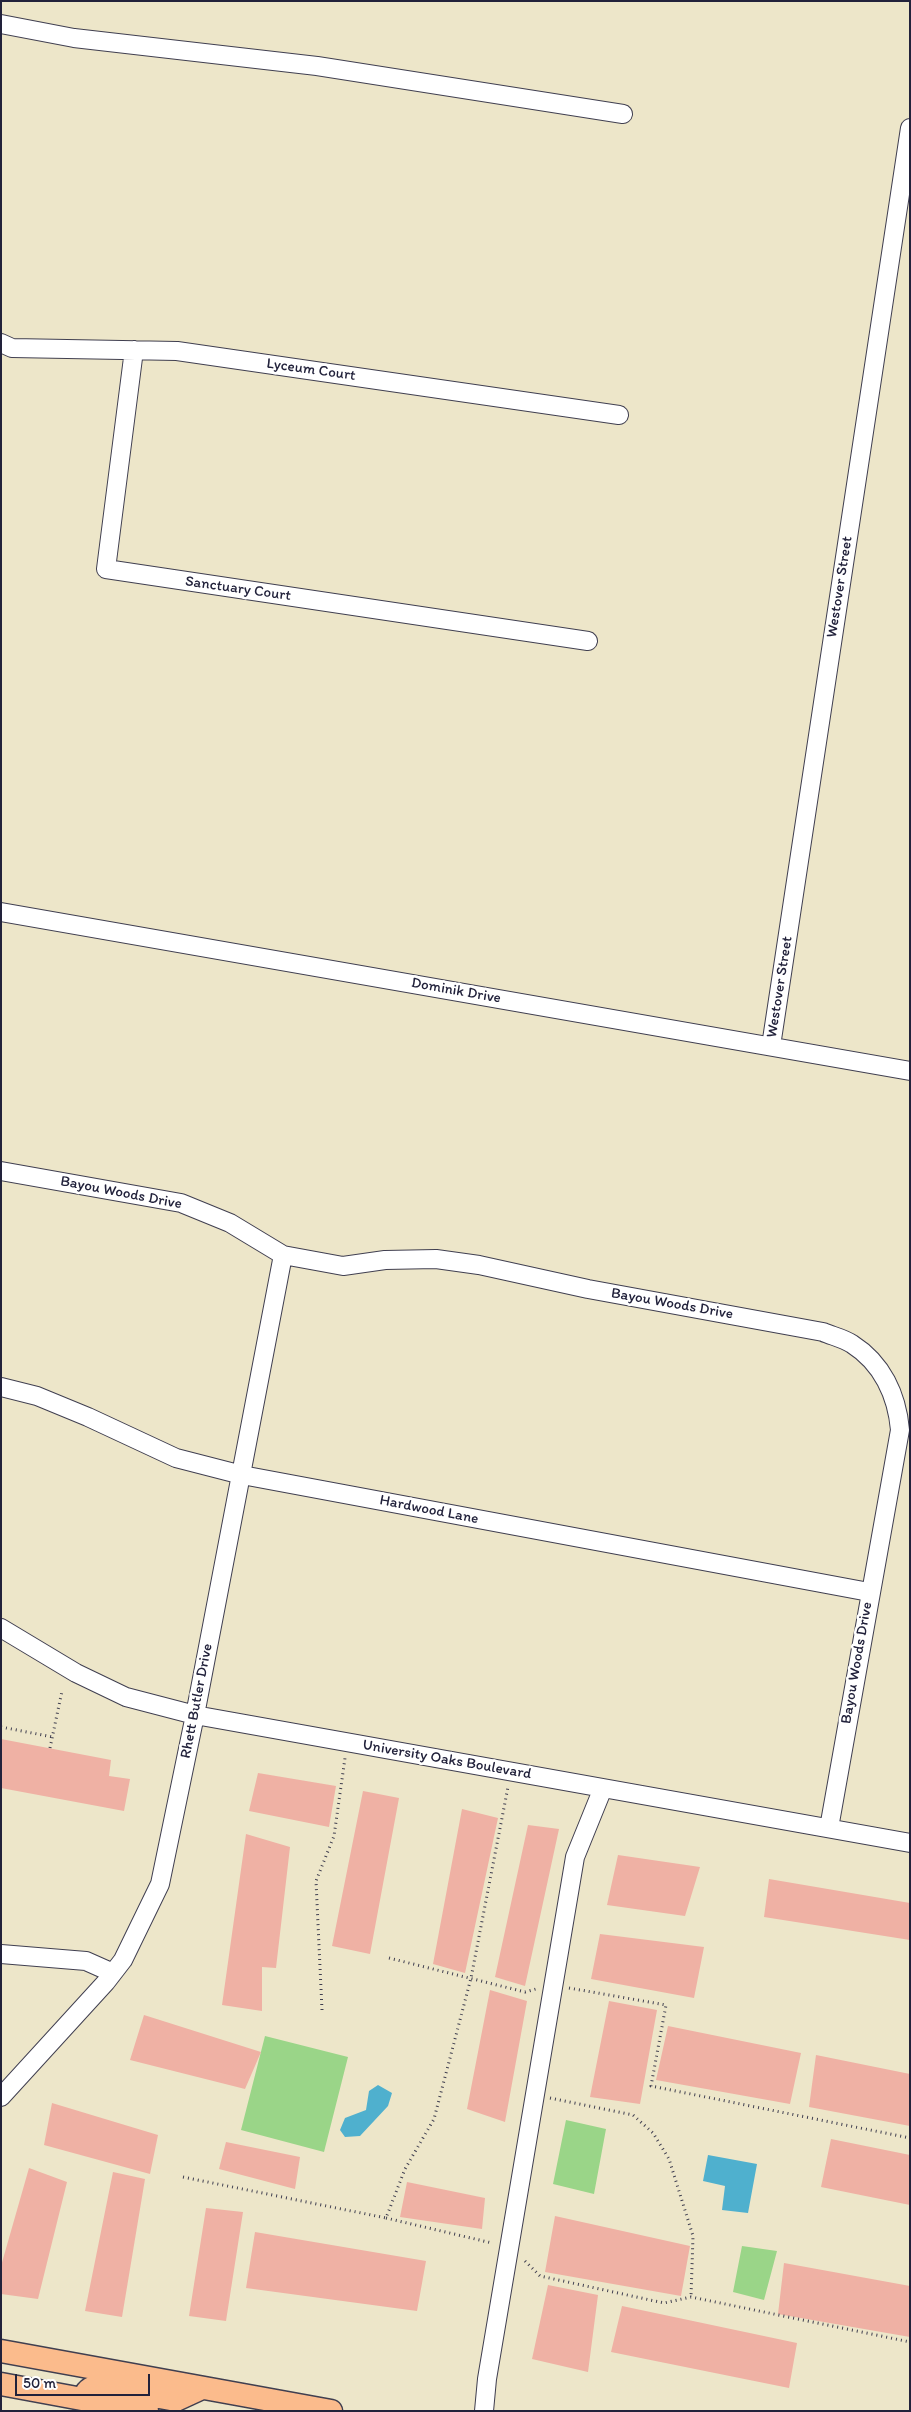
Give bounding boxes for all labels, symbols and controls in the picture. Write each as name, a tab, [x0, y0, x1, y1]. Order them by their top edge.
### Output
street label: Lyceum Court	[265, 355, 357, 385]
street label: Westover Street	[823, 535, 857, 639]
street label: Sanctuary Court	[184, 573, 292, 605]
street label: Westover Street	[763, 935, 797, 1039]
street label: Dominik Drive	[410, 974, 502, 1008]
street label: Bayou Woods Drive	[59, 1172, 183, 1214]
street label: Bayou Woods Drive	[610, 1284, 734, 1324]
street label: Hardwood Lane	[378, 1492, 480, 1528]
street label: Bayou Woods Drive	[837, 1601, 877, 1725]
street label: Rhett Butler Drive	[177, 1642, 217, 1760]
street label: University Oaks Boulevard	[361, 1736, 533, 1784]
scale bar	[18, 2364, 152, 2396]
text: 50 m	[23, 2374, 56, 2392]

